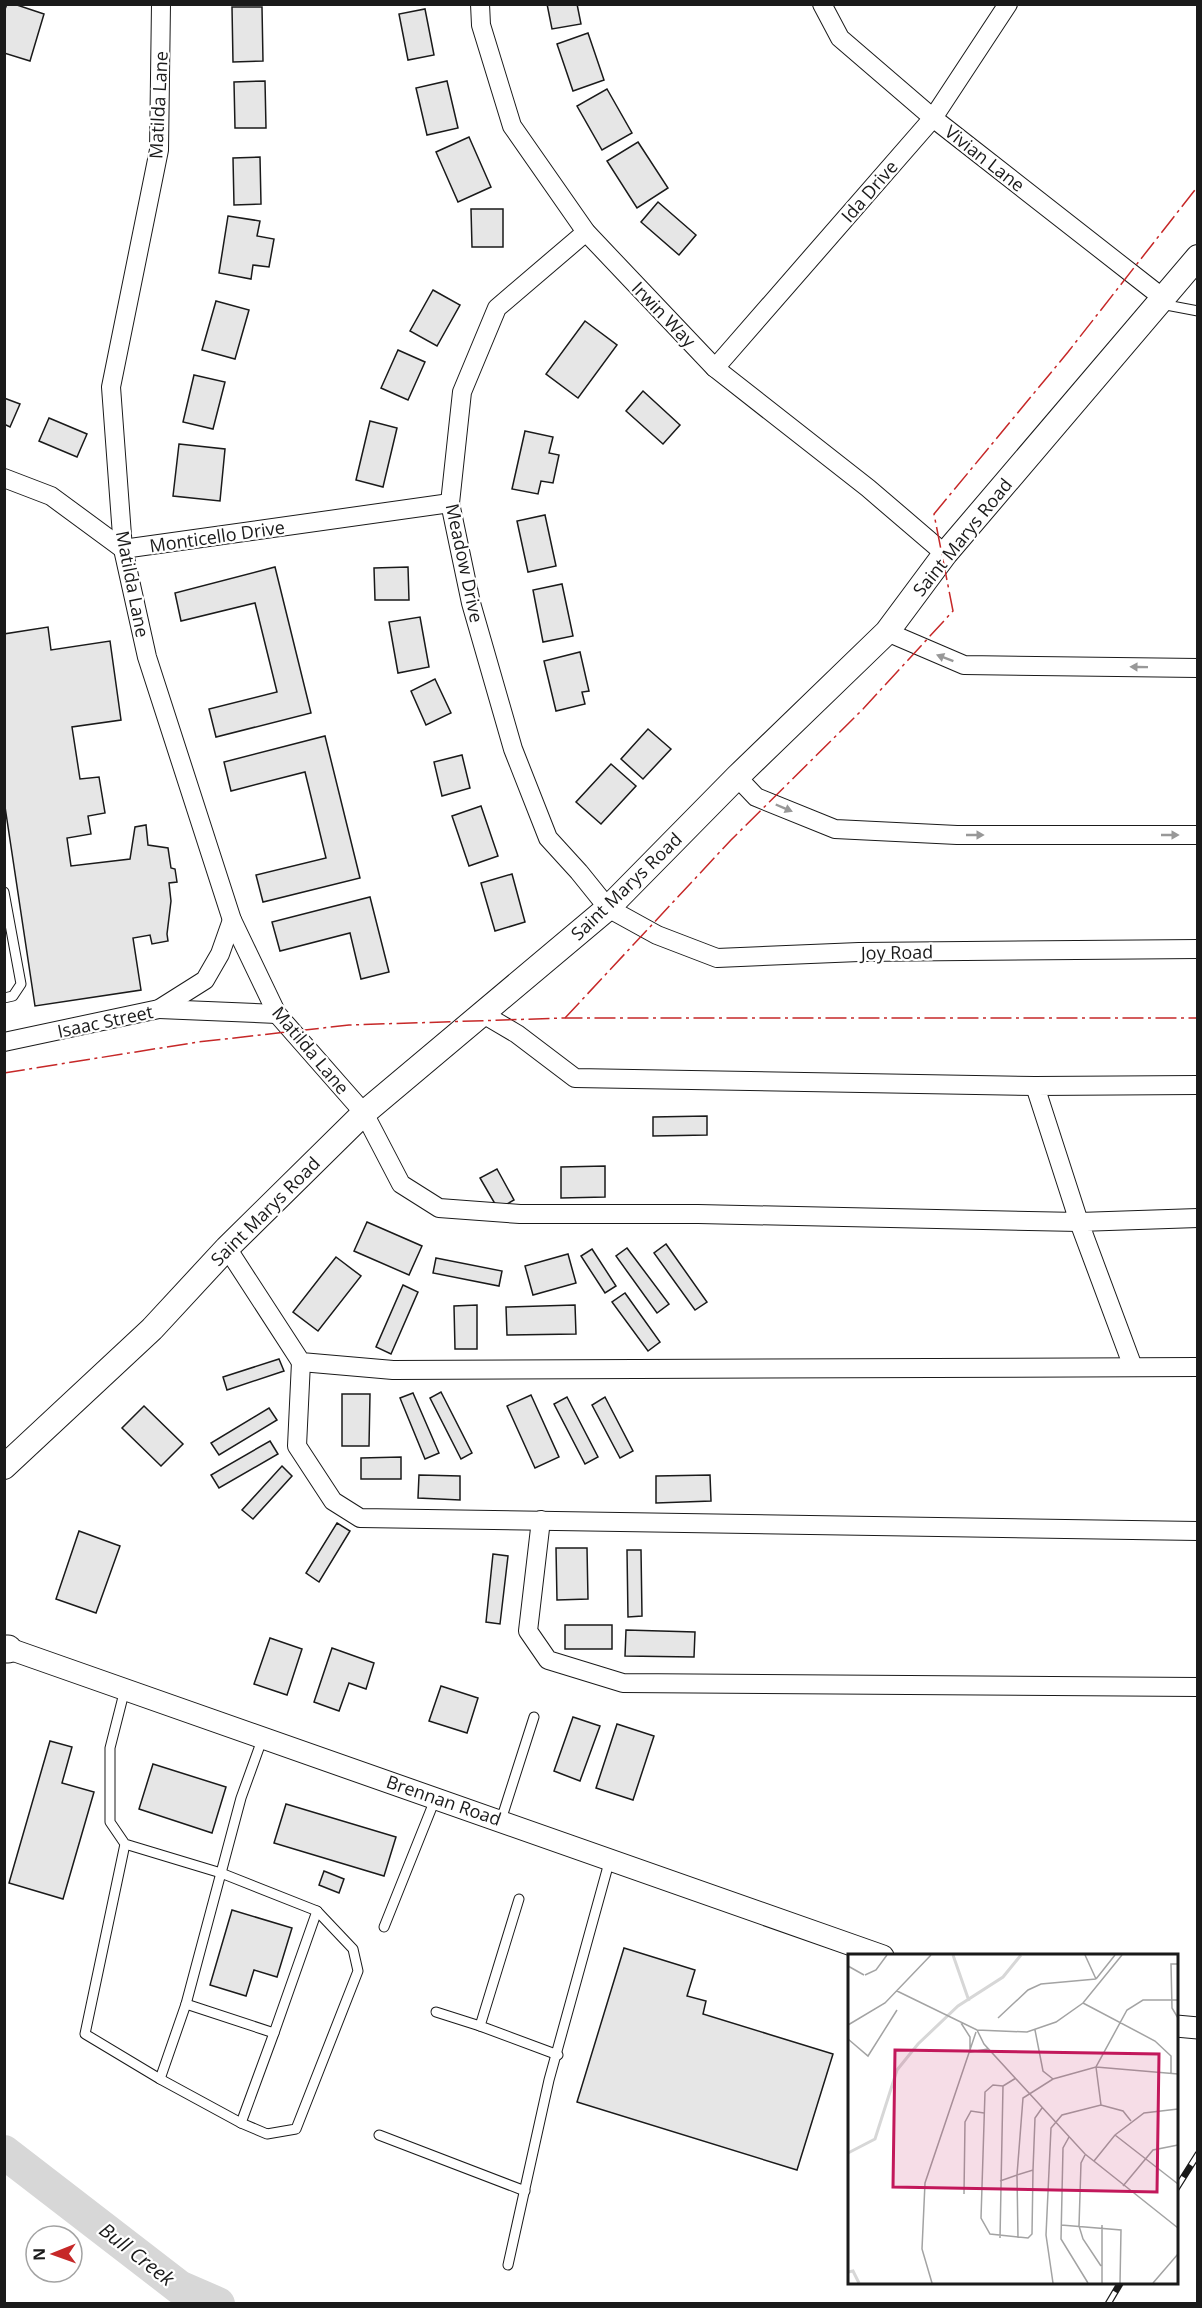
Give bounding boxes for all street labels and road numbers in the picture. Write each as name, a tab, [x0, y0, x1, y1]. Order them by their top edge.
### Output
street label: Matilda Lane	[143, 50, 173, 160]
street label: Vivian Lane	[940, 119, 1030, 197]
street label: Ida Drive	[835, 155, 903, 227]
street label: Irwin Way	[627, 276, 702, 353]
street label: Saint Marys Road	[907, 473, 1017, 601]
street label: Meadow Drive	[441, 501, 489, 625]
street label: Monticello Drive	[148, 515, 286, 557]
street label: Matilda Lane	[111, 529, 155, 639]
street label: Saint Marys Road	[565, 827, 687, 945]
street label: Joy Road	[859, 939, 933, 965]
street label: Isaac Street	[55, 999, 155, 1043]
street label: Matilda Lane	[267, 1001, 355, 1099]
street label: Saint Marys Road	[205, 1151, 325, 1271]
street label: Brennan Road	[383, 1769, 505, 1831]

